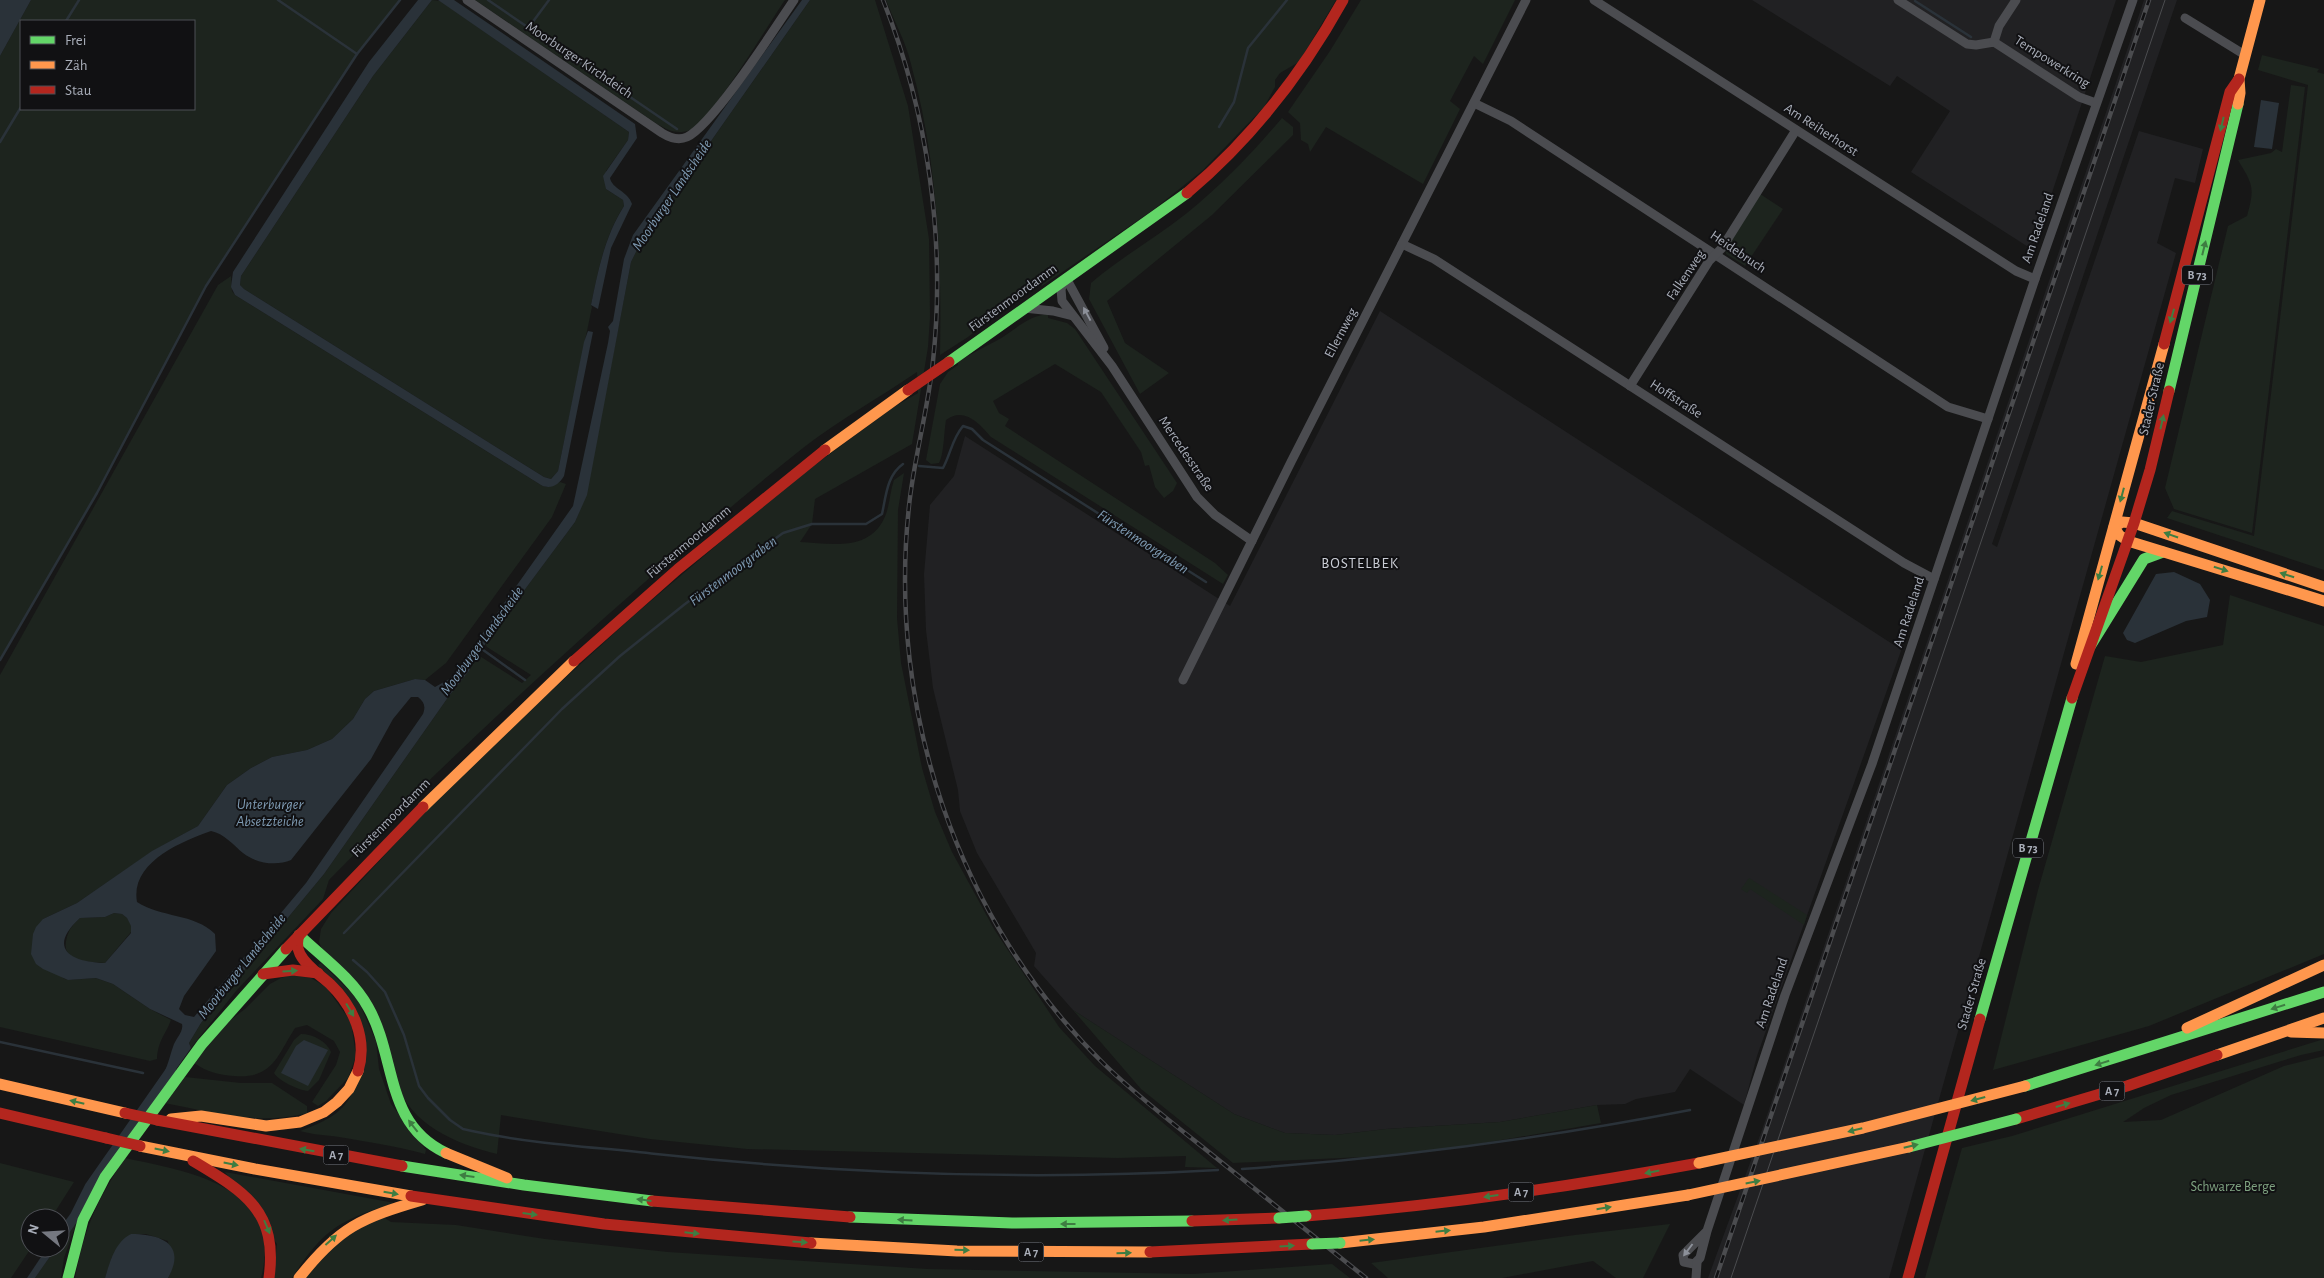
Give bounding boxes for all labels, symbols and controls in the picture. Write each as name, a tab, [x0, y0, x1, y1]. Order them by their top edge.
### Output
street label: Moorburger Kirchdeich	[523, 19, 635, 101]
legend	[20, 20, 195, 110]
text: Frei	[65, 33, 86, 48]
street label: Tempowerkring	[2012, 33, 2092, 91]
text: Zäh	[65, 58, 88, 73]
text: Stau	[65, 83, 92, 98]
street label: Am Reiherhorst	[1782, 101, 1861, 159]
one-way arrow	[2218, 116, 2226, 131]
water label: Moorburger Landscheide	[629, 137, 715, 253]
street label: Am Radeland	[2019, 191, 2057, 265]
street label: Heidebruch	[1707, 228, 1769, 276]
one-way arrow	[2200, 240, 2208, 255]
street label: Falkenweg	[1664, 247, 1708, 303]
street label: Fürstenmoordamm	[966, 261, 1060, 335]
road number: B 73	[2182, 266, 2212, 284]
street label: Ellernweg	[1322, 306, 1360, 360]
one-way arrow	[1082, 307, 1091, 321]
one-way arrow	[2167, 308, 2175, 323]
street label: Stader Straße	[2137, 361, 2167, 437]
street label: Hoffstraße	[1647, 377, 1705, 421]
street label: Mercedesstraße	[1156, 414, 1216, 494]
one-way arrow	[2158, 415, 2166, 430]
one-way arrow	[2118, 488, 2126, 503]
street label: Fürstenmoordamm	[644, 503, 734, 581]
water label: Fürstenmoorgraben	[1095, 507, 1191, 577]
one-way arrow	[2163, 531, 2178, 538]
water label: Fürstenmoorgraben	[686, 533, 780, 609]
district label: BOSTELBEK	[1321, 556, 1399, 571]
one-way arrow	[2096, 566, 2104, 581]
one-way arrow	[2214, 566, 2229, 574]
one-way arrow	[2279, 571, 2294, 579]
street label: Am Radeland	[1891, 575, 1927, 649]
water label: Moorburger Landscheide	[438, 584, 527, 698]
street label: Fürstenmoordamm	[349, 776, 433, 860]
water label: Unterburger Absetzteiche	[235, 797, 304, 829]
road number: B 73	[2013, 838, 2043, 858]
water label: Moorburger Landscheide	[195, 910, 289, 1021]
street label: Am Radeland	[1753, 956, 1791, 1030]
street label: Stader Straße	[1955, 956, 1989, 1032]
one-way arrow	[283, 966, 299, 974]
one-way arrow	[345, 1003, 354, 1016]
one-way arrow	[2270, 1004, 2285, 1011]
one-way arrow	[2094, 1059, 2109, 1067]
road number: A 7	[2100, 1082, 2124, 1100]
one-way arrow	[1970, 1095, 1985, 1103]
one-way arrow	[70, 1098, 85, 1106]
one-way arrow	[2056, 1101, 2071, 1109]
one-way arrow	[407, 1120, 418, 1133]
one-way arrow	[1848, 1126, 1863, 1134]
one-way arrow	[1904, 1142, 1919, 1150]
one-way arrow	[298, 1145, 314, 1153]
road number: A 7	[324, 1146, 348, 1164]
one-way arrow	[154, 1147, 170, 1155]
one-way arrow	[224, 1160, 239, 1168]
one-way arrow	[1643, 1168, 1659, 1176]
one-way arrow	[459, 1172, 475, 1180]
one-way arrow	[1745, 1178, 1761, 1186]
park label: Schwarze Berge	[2191, 1180, 2275, 1194]
road number: A 7	[1508, 1182, 1534, 1202]
one-way arrow	[383, 1190, 399, 1198]
one-way arrow	[1483, 1192, 1499, 1200]
one-way arrow	[636, 1196, 652, 1204]
one-way arrow	[1596, 1204, 1612, 1212]
north arrow	[20, 1208, 70, 1258]
one-way arrow	[523, 1210, 539, 1218]
one-way arrow	[897, 1215, 913, 1223]
one-way arrow	[1222, 1216, 1238, 1224]
one-way arrow	[264, 1220, 272, 1234]
one-way arrow	[1060, 1220, 1076, 1228]
text: N	[25, 1222, 42, 1236]
one-way arrow	[1436, 1227, 1452, 1235]
one-way arrow	[684, 1229, 700, 1237]
one-way arrow	[325, 1234, 337, 1246]
one-way arrow	[1359, 1235, 1375, 1243]
one-way arrow	[792, 1239, 808, 1247]
one-way arrow	[1279, 1241, 1295, 1249]
road number: A 7	[1018, 1242, 1044, 1262]
one-way arrow	[1682, 1244, 1693, 1257]
one-way arrow	[954, 1247, 970, 1255]
one-way arrow	[1116, 1248, 1132, 1256]

